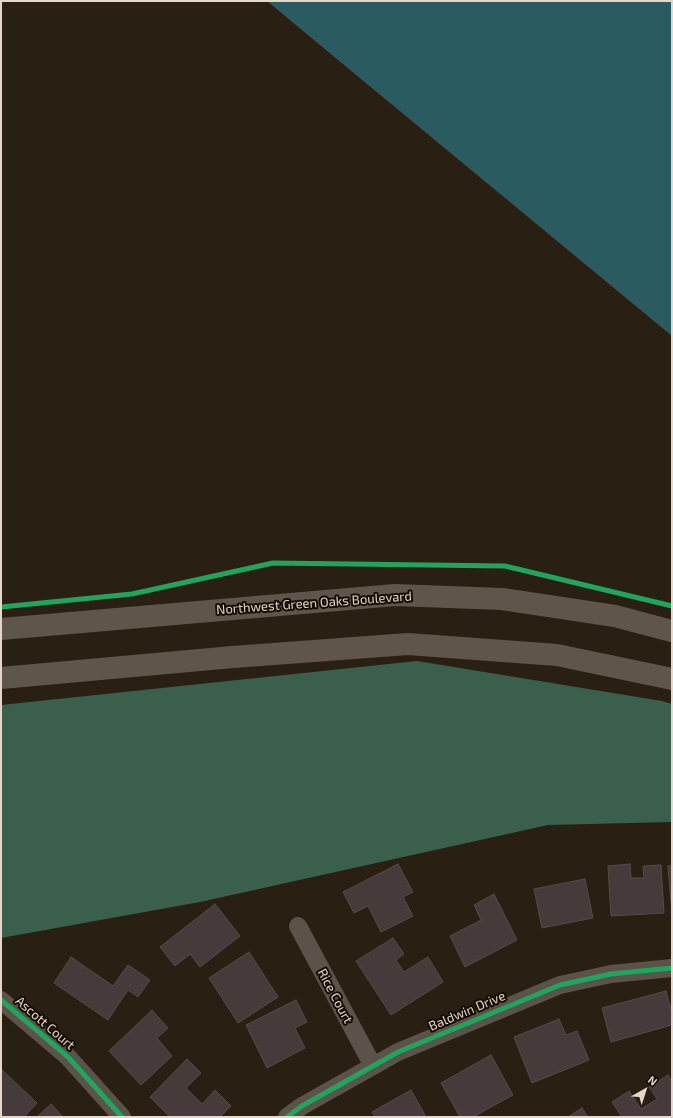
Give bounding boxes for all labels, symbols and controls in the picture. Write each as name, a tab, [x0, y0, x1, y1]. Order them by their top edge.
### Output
street label: Northwest Green Oaks Boulevard	[216, 588, 412, 618]
street label: Rice Court	[314, 966, 356, 1026]
street label: Baldwin Drive	[426, 988, 508, 1034]
street label: Ascott Court	[12, 993, 78, 1053]
north arrow	[625, 1070, 665, 1110]
text: N	[646, 1073, 660, 1088]

